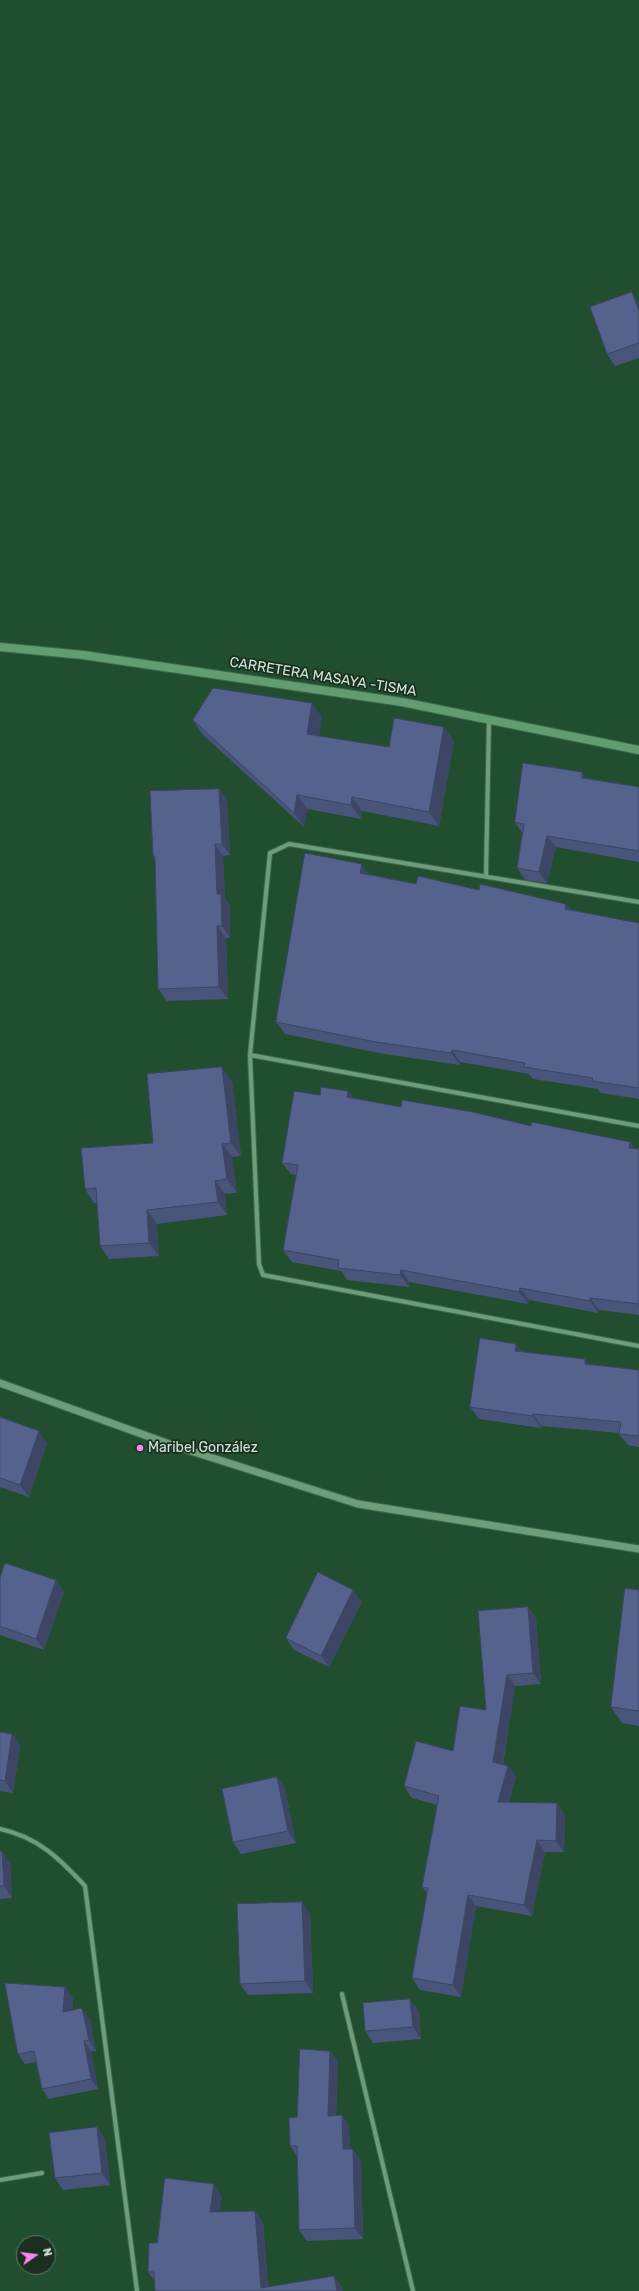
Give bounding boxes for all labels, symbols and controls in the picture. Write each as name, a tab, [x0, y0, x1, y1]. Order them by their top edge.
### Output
street label: CARRETERA MASAYA -TISMA	[228, 654, 418, 700]
place label: Maribel González	[148, 1440, 258, 1456]
marker: Maribel González	[135, 1443, 145, 1453]
north arrow	[16, 2235, 56, 2275]
text: N	[40, 2247, 54, 2258]

